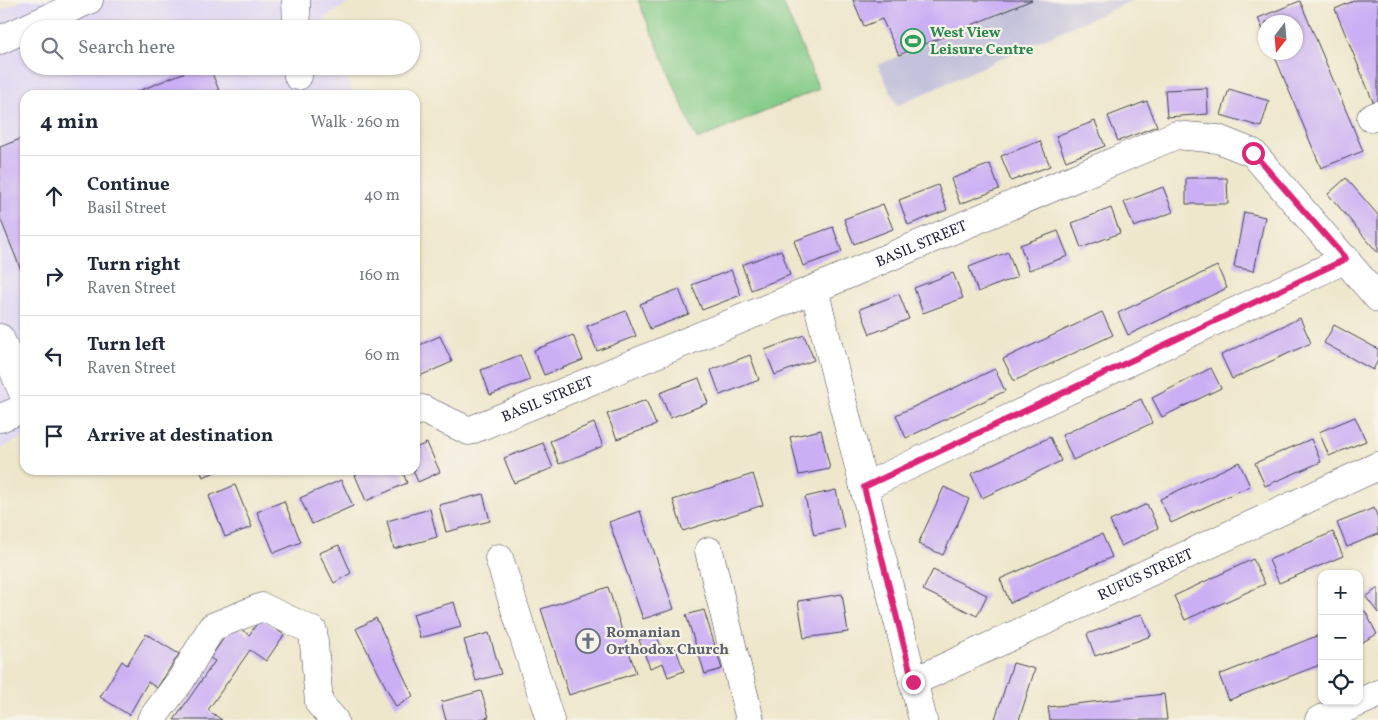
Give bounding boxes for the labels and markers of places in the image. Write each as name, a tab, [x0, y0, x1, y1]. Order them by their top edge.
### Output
place label: West View Leisure Centre	[930, 23, 1034, 61]
sports icon: West View Leisure Centre	[900, 28, 926, 54]
place label: Romanian Orthodox Church	[606, 623, 729, 661]
church icon: Romanian Orthodox Church	[575, 628, 601, 654]

